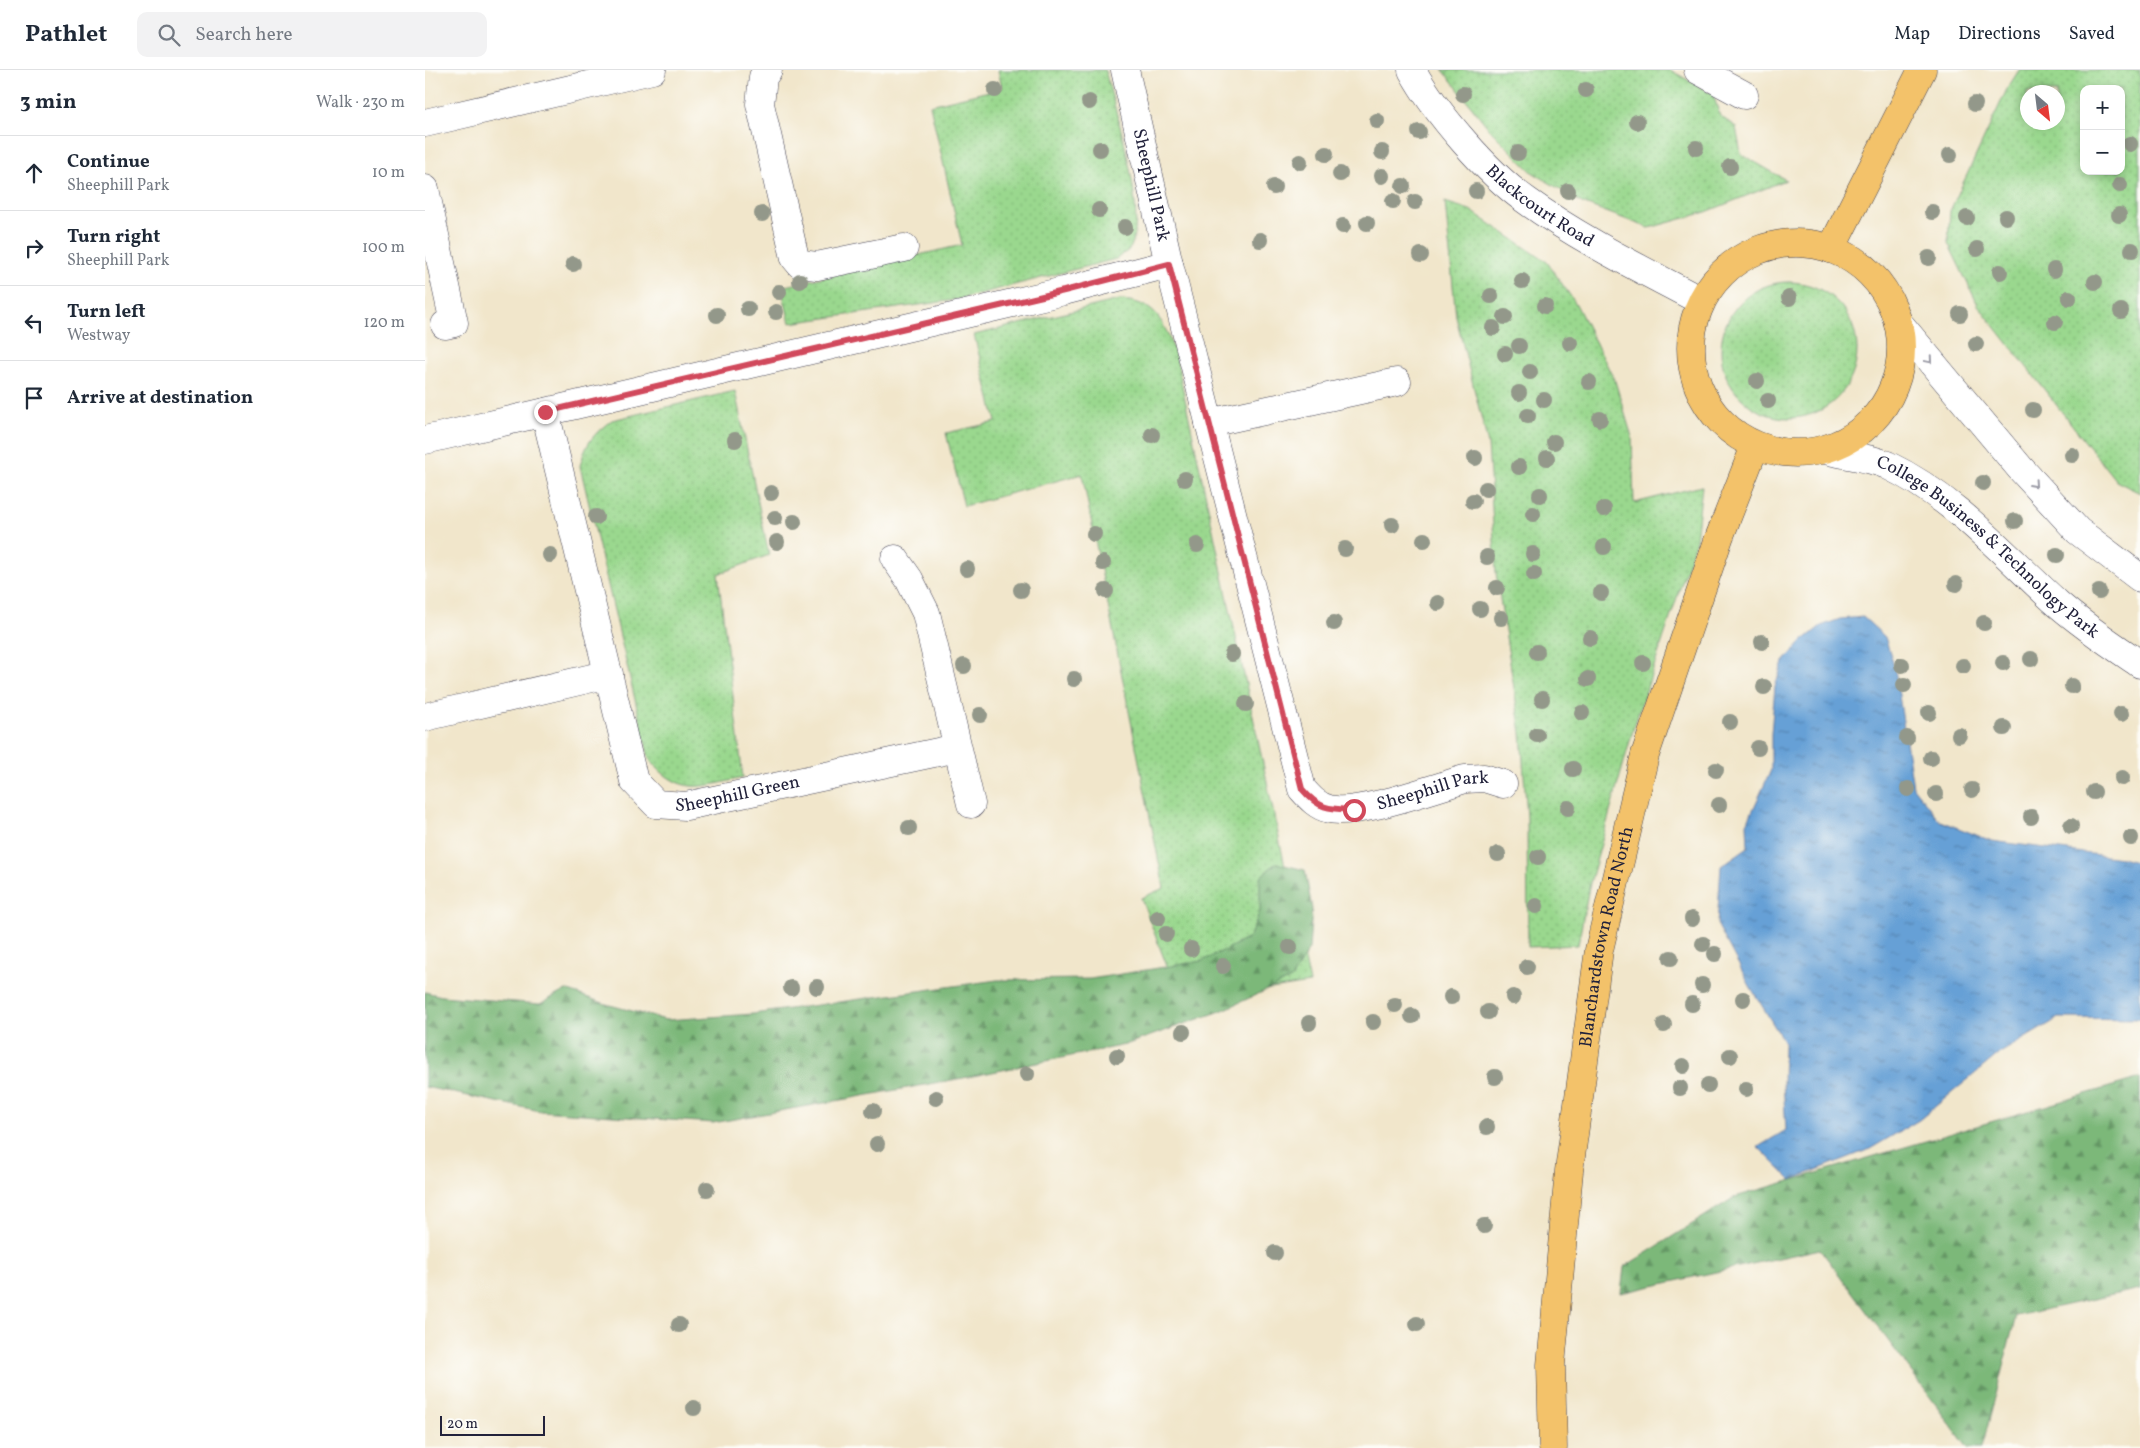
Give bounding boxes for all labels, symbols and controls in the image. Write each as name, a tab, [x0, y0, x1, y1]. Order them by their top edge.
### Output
search box	[137, 12, 487, 57]
text: Pathlet	[25, 18, 107, 52]
icon: search	[155, 21, 183, 49]
text: Search here	[195, 22, 293, 48]
text: Map	[1894, 22, 1930, 47]
text: Directions	[1958, 22, 2041, 47]
text: Saved	[2069, 22, 2115, 47]
north arrow	[2020, 85, 2065, 130]
map controls	[2080, 85, 2125, 175]
button: +	[2080, 85, 2125, 130]
text: 3 min	[20, 88, 76, 117]
text: Walk · 230 m	[316, 92, 405, 114]
street label: Sheephill Park	[1126, 126, 1176, 244]
button: −	[2080, 130, 2125, 175]
text: Continue	[67, 149, 150, 175]
icon: ahead	[20, 159, 48, 187]
street label: Blackcourt Road	[1480, 159, 1599, 254]
text: 10 m	[372, 162, 405, 184]
text: Sheephill Park	[67, 175, 169, 197]
text: Turn right	[67, 224, 160, 250]
icon: right	[20, 234, 48, 262]
text: 100 m	[362, 237, 405, 259]
text: Sheephill Park	[67, 250, 169, 272]
text: Turn left	[67, 299, 146, 325]
icon: left	[20, 309, 48, 337]
text: 120 m	[363, 312, 405, 334]
text: Westway	[67, 325, 130, 347]
one-way arrow	[1924, 354, 1933, 363]
icon: arrive	[20, 384, 48, 412]
text: Arrive at destination	[67, 385, 253, 411]
route end	[534, 401, 557, 424]
street label: College Business & Technology Park	[1873, 450, 2104, 645]
one-way arrow	[2028, 478, 2037, 487]
street label: Sheephill Park	[1374, 765, 1490, 817]
street label: Sheephill Green	[674, 769, 802, 818]
route start	[1343, 799, 1366, 822]
street label: Blanchardstown Road North	[1573, 824, 1640, 1049]
scale bar	[440, 1413, 545, 1436]
text: 20 m	[447, 1415, 478, 1434]

